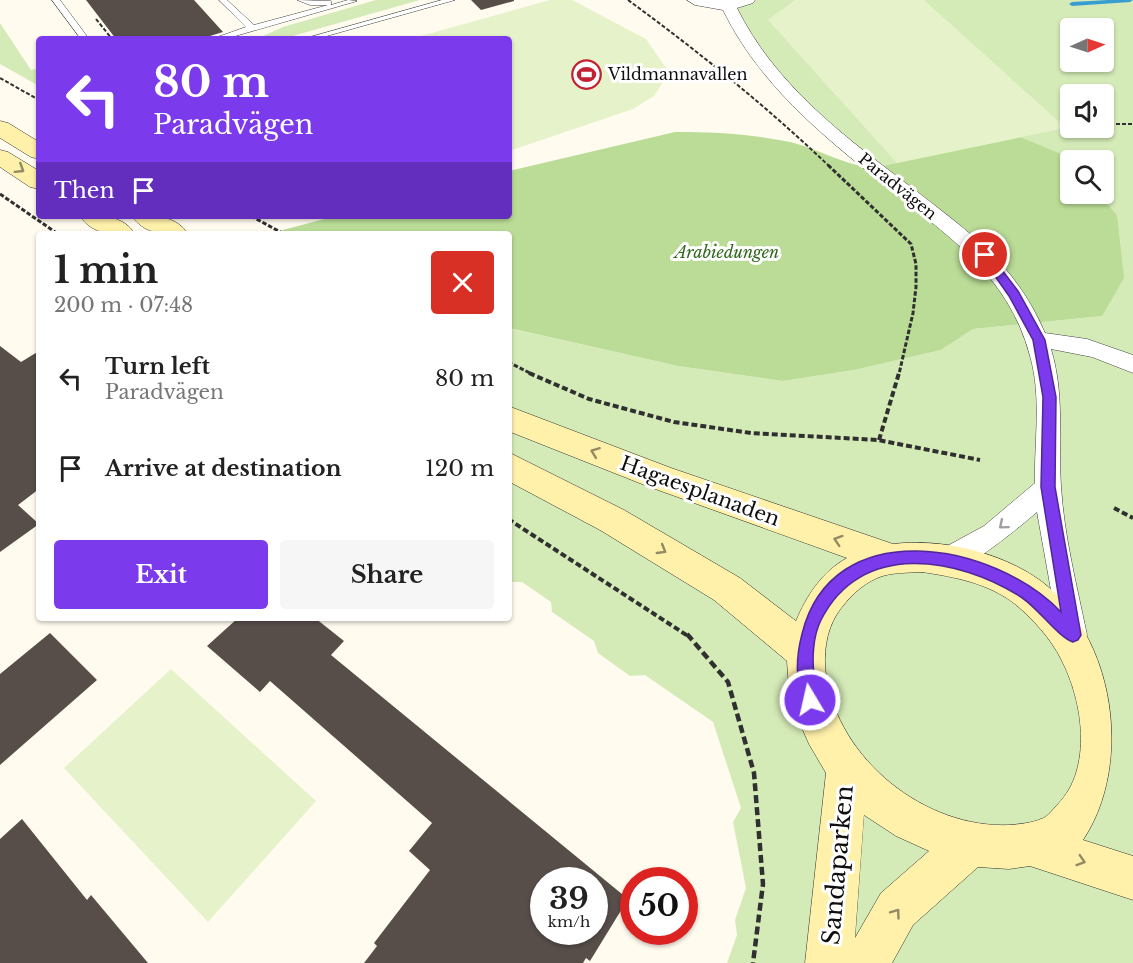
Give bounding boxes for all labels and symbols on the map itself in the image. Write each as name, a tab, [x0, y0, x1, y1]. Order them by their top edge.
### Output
north arrow	[1060, 18, 1114, 72]
sports icon: Vildmannavallen	[571, 58, 603, 90]
place label: Vildmannavallen	[607, 64, 748, 84]
street label: Paradvägen	[855, 148, 941, 224]
one-way arrow	[13, 162, 24, 173]
pin	[959, 229, 1010, 280]
park label: Arabiedungen	[673, 242, 779, 262]
one-way arrow	[590, 447, 601, 459]
street label: Hagaesplanaden	[617, 451, 783, 531]
one-way arrow	[999, 518, 1010, 529]
one-way arrow	[833, 535, 844, 547]
one-way arrow	[656, 543, 667, 555]
position arrow	[778, 668, 842, 732]
street label: Sandaparken	[816, 784, 859, 946]
one-way arrow	[1075, 854, 1086, 866]
speed limit sign: 50	[620, 867, 698, 945]
one-way arrow	[889, 909, 900, 920]

